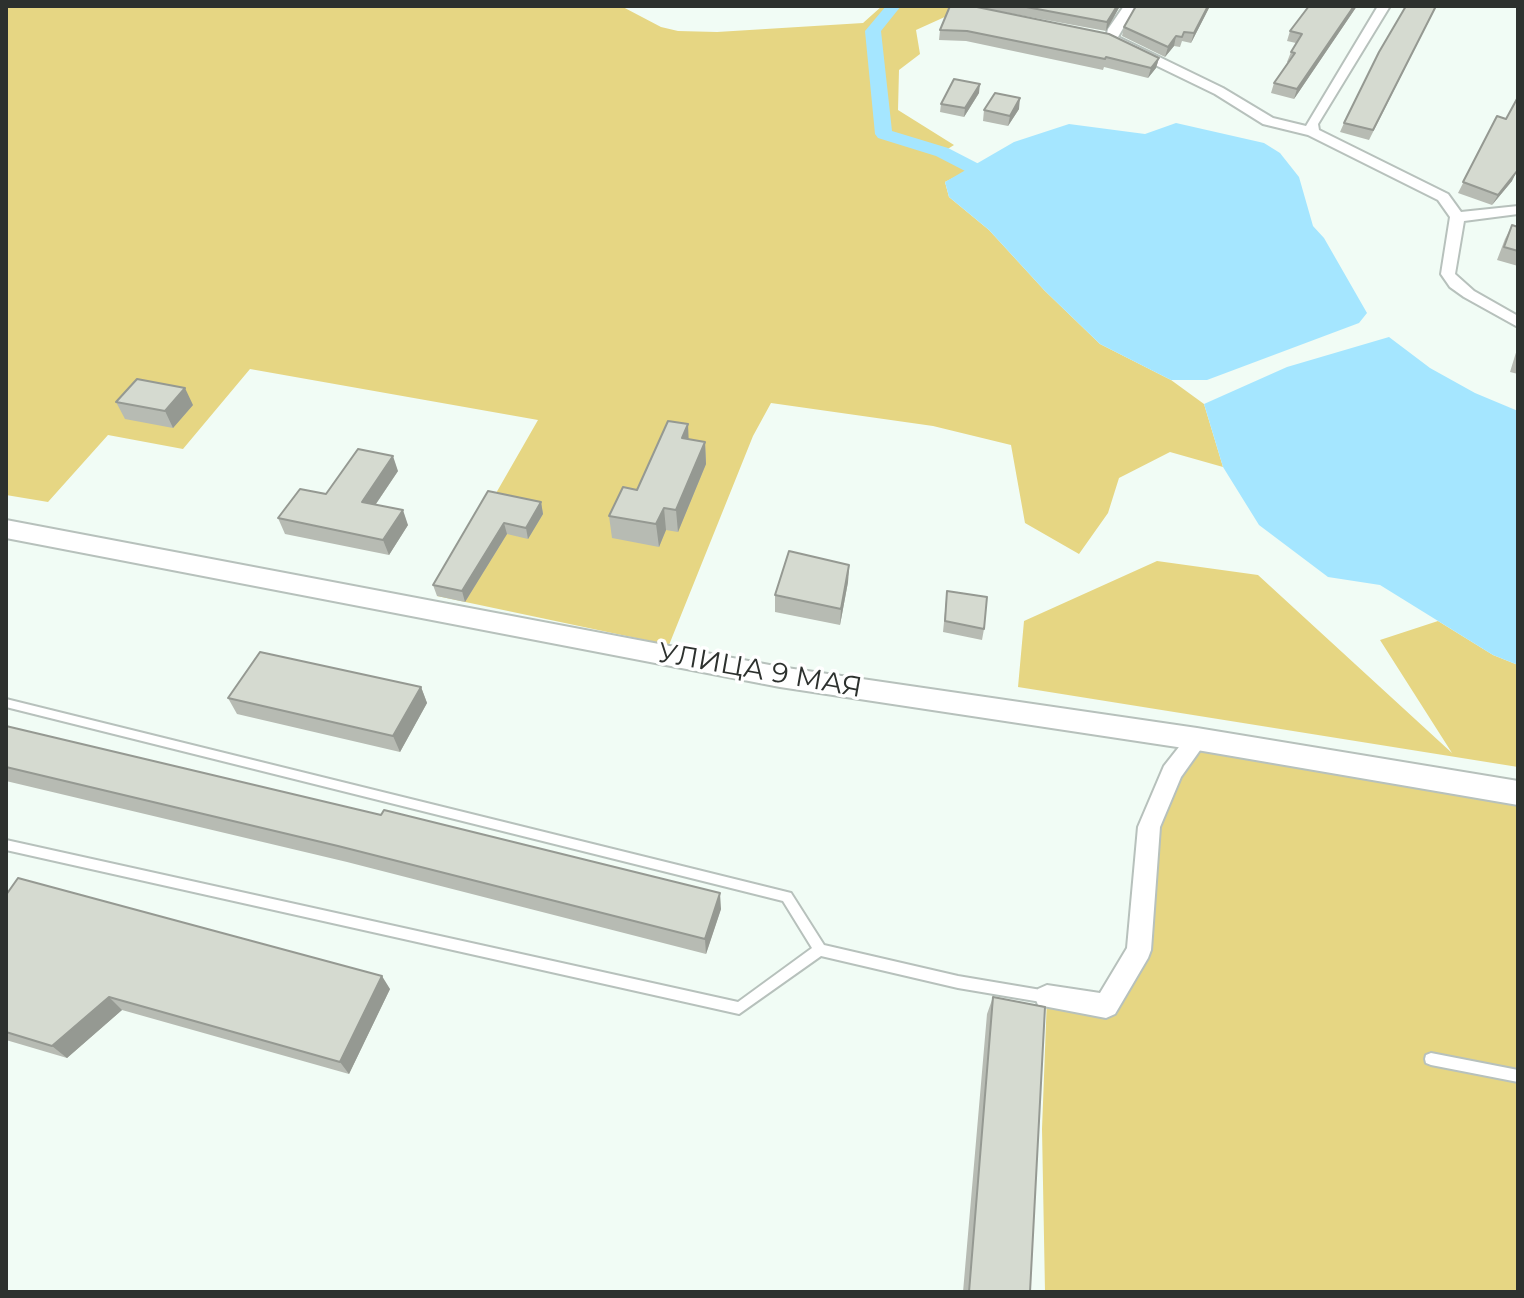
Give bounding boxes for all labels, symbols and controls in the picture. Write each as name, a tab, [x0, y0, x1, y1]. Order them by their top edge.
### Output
street label: УЛИЦА 9 МАЯ	[655, 637, 865, 705]

